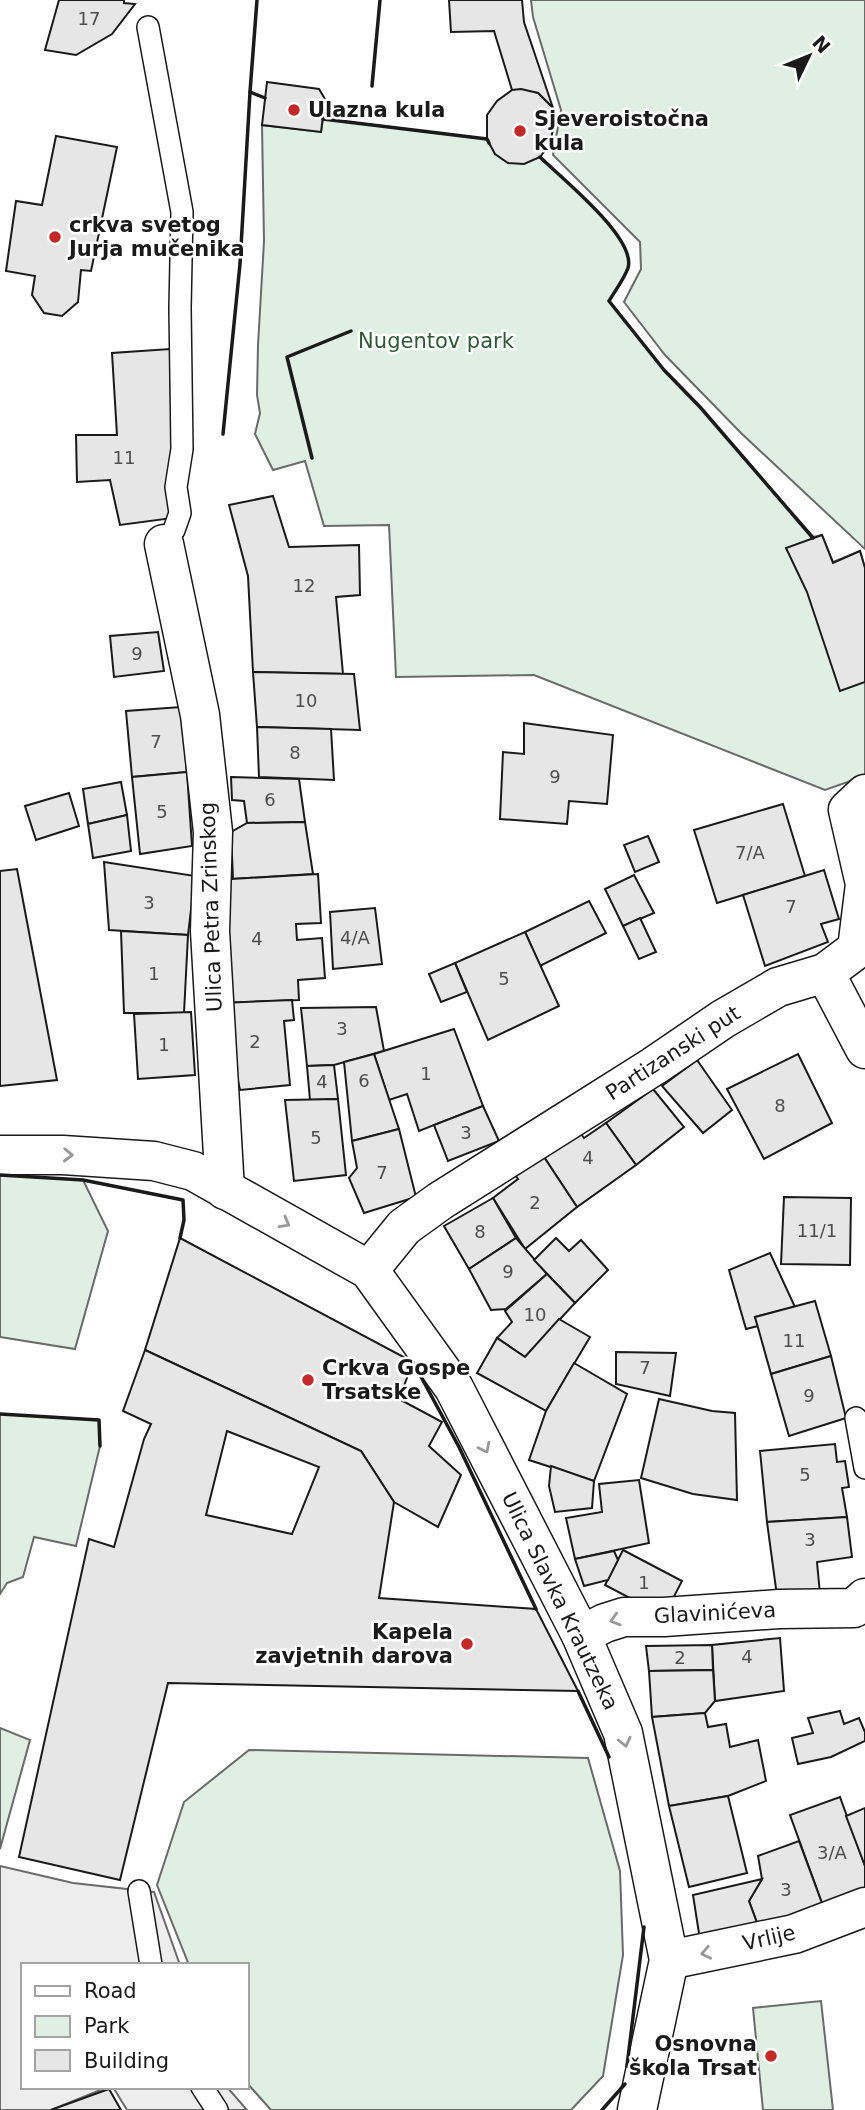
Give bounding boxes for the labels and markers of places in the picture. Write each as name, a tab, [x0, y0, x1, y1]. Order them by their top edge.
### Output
place label: Ulazna kula	[308, 98, 445, 122]
marker: Ulazna kula	[286, 102, 302, 118]
place label: Sjeveroistočna kula	[534, 107, 709, 155]
marker: Sjeveroistočna kula	[512, 123, 528, 139]
place label: crkva svetog Jurja mučenika	[67, 213, 245, 261]
marker: crkva svetog Jurja mučenika	[47, 229, 63, 245]
place label: Crkva Gospe Trsatske	[322, 1356, 470, 1404]
marker: Crkva Gospe Trsatske	[300, 1372, 316, 1388]
place label: Kapela zavjetnih darova	[255, 1620, 453, 1668]
marker: Kapela zavjetnih darova	[459, 1636, 475, 1652]
place label: Osnovna škola Trsat	[629, 2032, 757, 2080]
marker: Osnovna škola Trsat	[763, 2048, 779, 2064]

